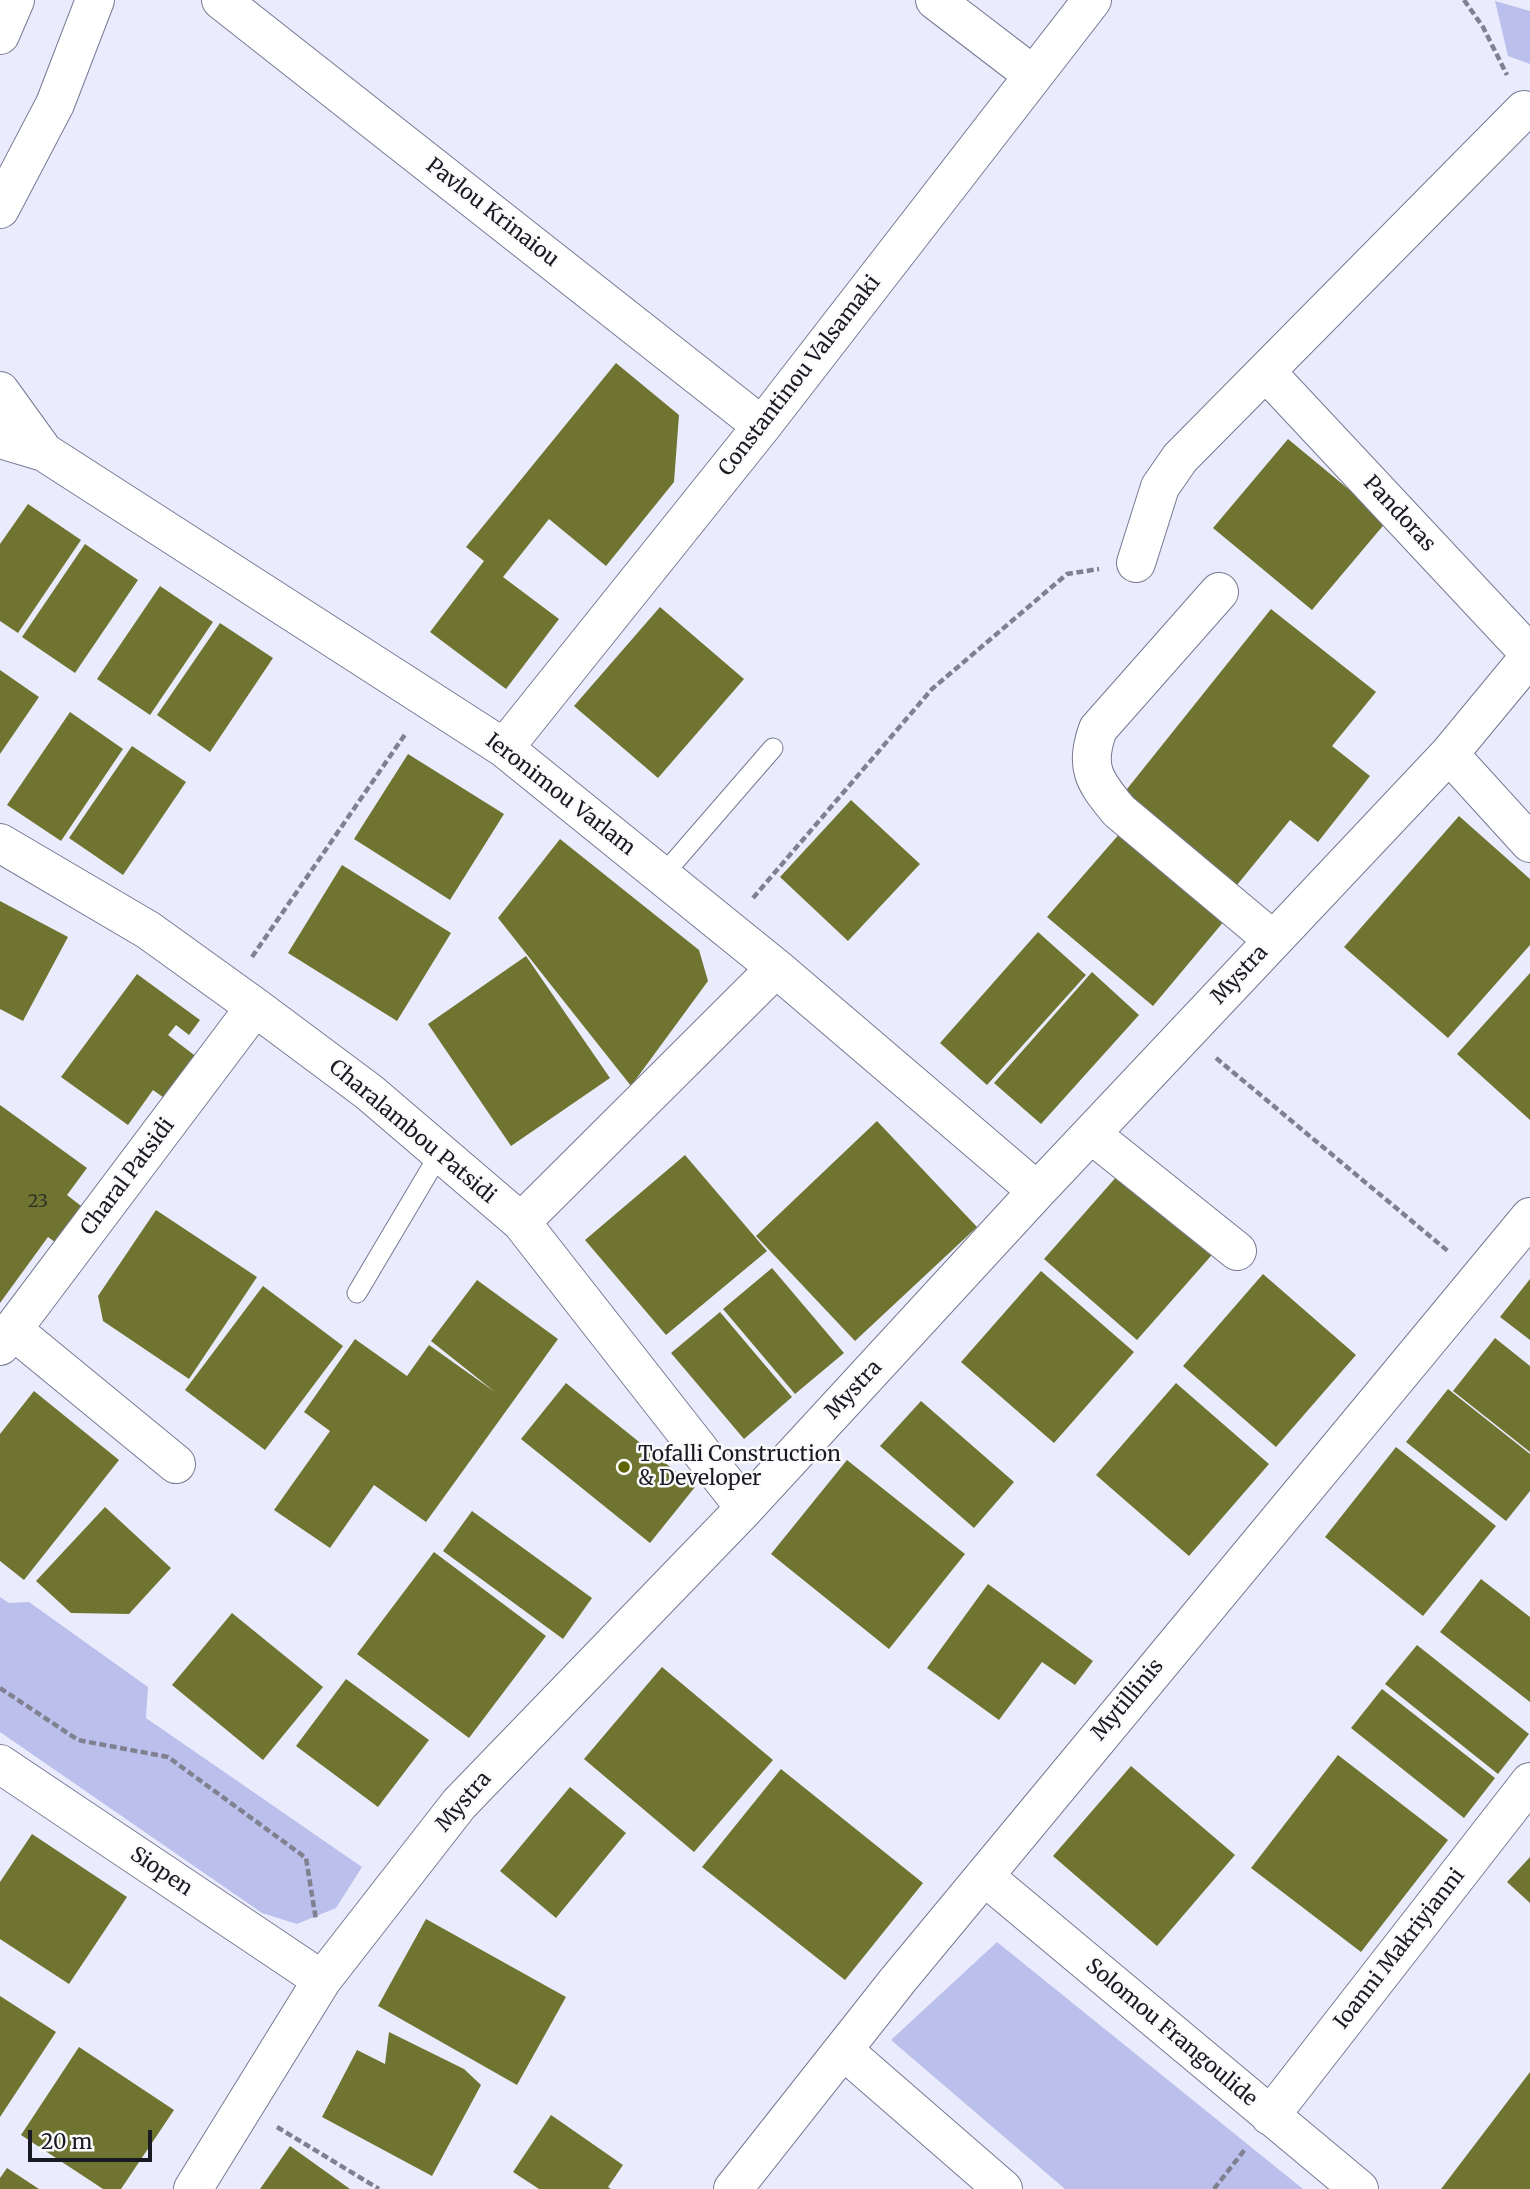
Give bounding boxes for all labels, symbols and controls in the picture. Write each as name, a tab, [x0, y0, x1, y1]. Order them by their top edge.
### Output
street label: Pavlou Krinaiou	[421, 153, 563, 273]
street label: Constantinou Valsamaki	[714, 271, 886, 481]
street label: Pandoras	[1358, 471, 1440, 557]
street label: Ieronimou Varlam	[480, 729, 640, 861]
street label: Mystra	[1207, 940, 1273, 1010]
street label: Charalambou Patsidi	[323, 1055, 501, 1209]
street label: Charal Patsidi	[76, 1114, 180, 1240]
house number: 23	[28, 1191, 48, 1213]
street label: Mystra	[821, 1355, 887, 1425]
place label: Tofalli Construction & Developer	[638, 1442, 841, 1492]
marker: Tofalli Construction & Developer	[616, 1459, 632, 1475]
street label: Mytillinis	[1087, 1654, 1169, 1746]
street label: Mystra	[431, 1767, 497, 1837]
street label: Siopen	[125, 1842, 197, 1902]
street label: Ioanni Makriyianni	[1329, 1864, 1471, 2034]
street label: Solomou Frangoulide	[1080, 1954, 1262, 2112]
scale bar	[32, 2116, 156, 2160]
text: 20 m	[41, 2128, 92, 2155]

